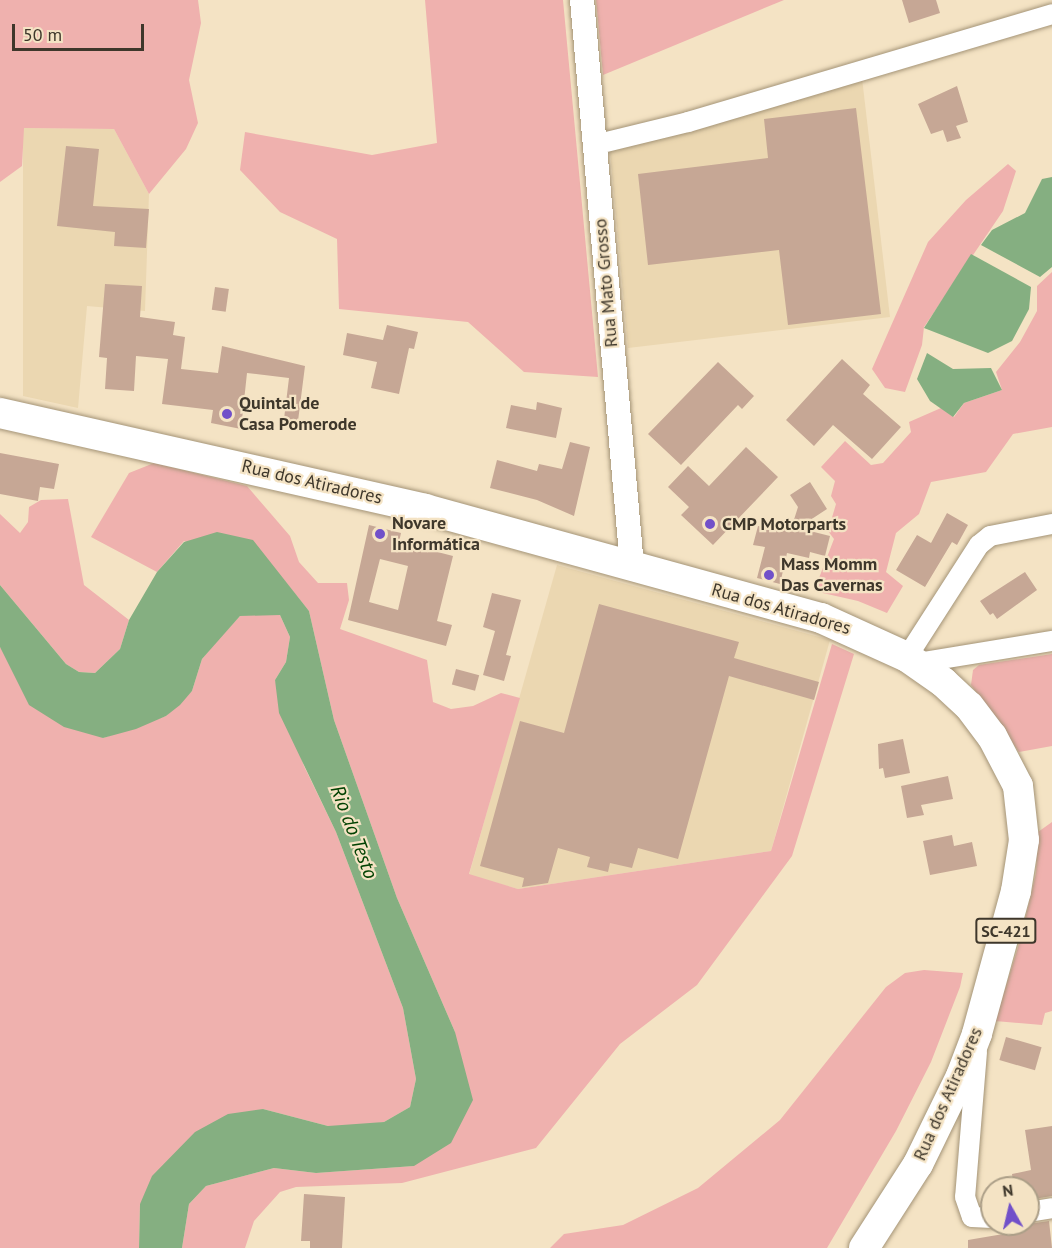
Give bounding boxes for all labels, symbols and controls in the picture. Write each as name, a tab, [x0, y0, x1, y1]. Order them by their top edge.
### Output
scale bar	[15, 12, 147, 50]
text: 50 m	[23, 23, 62, 46]
street label: Rua Mato Grosso	[590, 218, 622, 348]
place label: Quintal de Casa Pomerode	[239, 393, 357, 436]
marker: Quintal de Casa Pomerode	[220, 407, 234, 421]
street label: Rua dos Atiradores	[239, 455, 385, 509]
place label: Novare Informática	[392, 513, 480, 556]
place label: CMP Motorparts	[722, 513, 847, 535]
marker: CMP Motorparts	[703, 517, 717, 531]
marker: Novare Informática	[373, 527, 387, 541]
place label: Mass Momm Das Cavernas	[781, 554, 883, 596]
marker: Mass Momm Das Cavernas	[762, 568, 776, 582]
street label: Rua dos Atiradores	[709, 579, 853, 639]
water label: Rio do Testo	[325, 782, 383, 882]
road number: SC-421	[974, 918, 1038, 944]
street label: Rua dos Atiradores	[909, 1024, 987, 1164]
north arrow	[980, 1176, 1040, 1236]
text: N	[1001, 1180, 1014, 1201]

